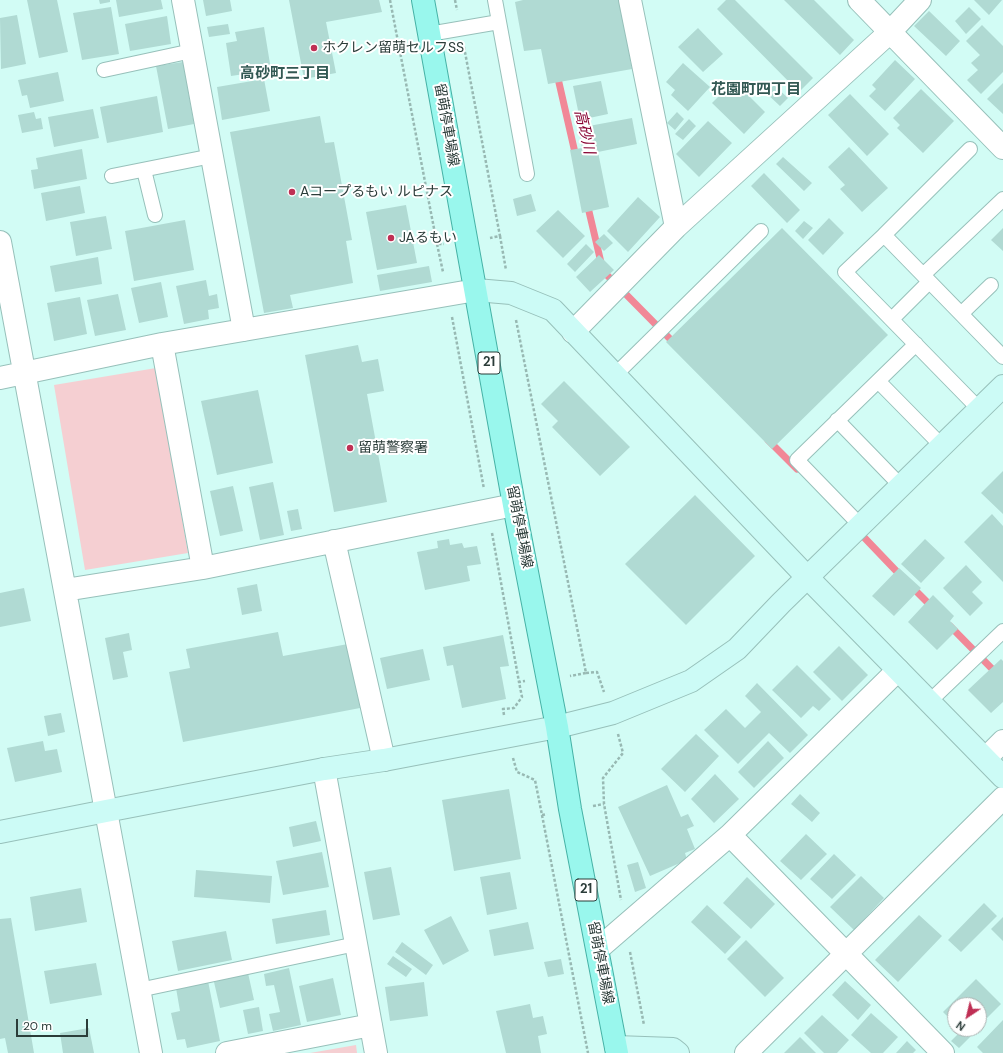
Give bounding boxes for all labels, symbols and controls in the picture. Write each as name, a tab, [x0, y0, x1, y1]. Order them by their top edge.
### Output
place label: ホクレン留萌セルフSS	[322, 40, 464, 56]
marker: ホクレン留萌セルフSS	[309, 43, 319, 53]
district label: 高砂町三丁目	[240, 65, 330, 83]
district label: 花園町四丁目	[711, 81, 801, 99]
street label: 留萌停車場線	[430, 82, 462, 168]
water label: 高砂川	[570, 108, 598, 156]
place label: Aコープるもい ルピナス	[300, 184, 453, 200]
marker: Aコープるもい ルピナス	[287, 187, 297, 197]
place label: JAるもい	[399, 230, 457, 246]
marker: JAるもい	[386, 233, 396, 243]
road number: 21	[478, 352, 500, 374]
place label: 留萌警察署	[358, 440, 428, 456]
marker: 留萌警察署	[345, 443, 355, 453]
street label: 留萌停車場線	[503, 484, 535, 570]
road number: 21	[575, 879, 597, 901]
street label: 留萌停車場線	[584, 920, 616, 1006]
north arrow	[947, 997, 987, 1037]
scale bar	[18, 1011, 90, 1037]
text: 20 m	[23, 1018, 52, 1034]
text: N	[953, 1018, 968, 1034]

